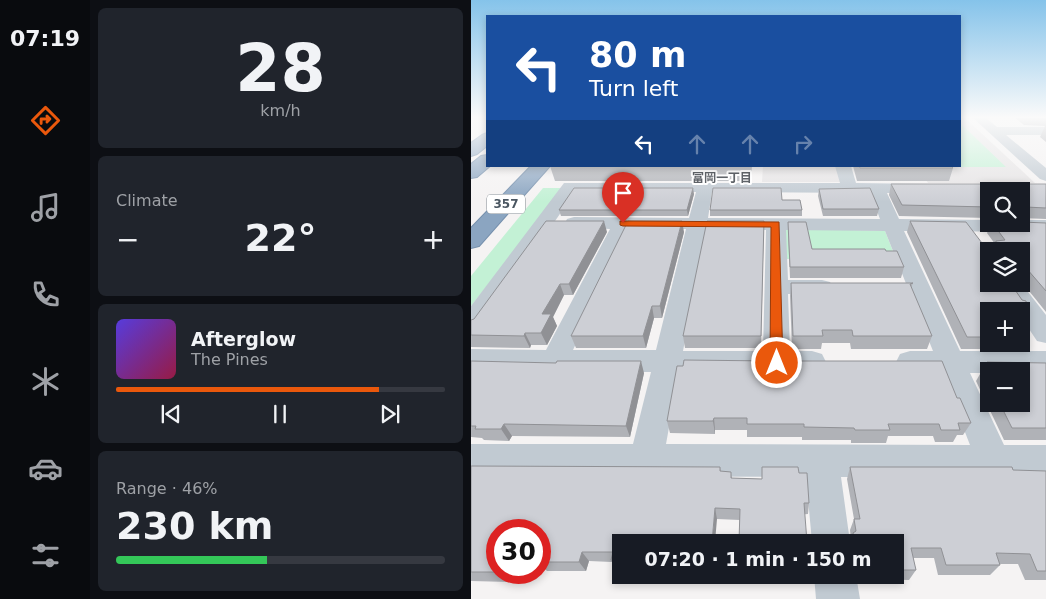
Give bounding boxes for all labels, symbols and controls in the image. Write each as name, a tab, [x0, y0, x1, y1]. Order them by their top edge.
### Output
text: 07:19	[10, 26, 80, 51]
text: 28	[235, 31, 326, 106]
icon: left	[506, 35, 571, 100]
text: 80 m	[589, 35, 686, 75]
text: Turn left	[589, 76, 678, 101]
text: km/h	[260, 101, 301, 120]
icon: directions	[28, 103, 63, 138]
icon: left	[630, 130, 658, 158]
icon: ahead	[683, 130, 711, 158]
icon: ahead	[736, 130, 764, 158]
icon: right	[789, 130, 817, 158]
district label: 富岡一丁目	[692, 171, 752, 185]
pin	[602, 172, 644, 223]
icon: arrive	[609, 179, 637, 207]
map controls	[980, 182, 1030, 412]
button: search	[980, 182, 1030, 232]
icon: music	[28, 190, 63, 225]
text: Climate	[116, 191, 178, 210]
road number: 357	[487, 194, 525, 213]
text: 22°	[245, 216, 316, 260]
text: −	[116, 223, 139, 256]
text: +	[422, 223, 445, 256]
button: layers	[980, 242, 1030, 292]
icon: phone	[28, 277, 63, 312]
button: +	[980, 302, 1030, 352]
text: Afterglow	[191, 328, 296, 350]
position arrow	[750, 336, 802, 388]
text: The Pines	[191, 350, 268, 369]
button: −	[980, 362, 1030, 412]
icon: climate	[28, 364, 63, 399]
icon: previous	[157, 400, 185, 428]
icon: pause	[266, 400, 294, 428]
icon: next	[376, 400, 404, 428]
icon: car	[28, 451, 63, 486]
text: Range · 46%	[116, 479, 218, 498]
text: 230 km	[116, 504, 273, 548]
speed limit sign: 30	[486, 519, 551, 584]
icon: filters	[28, 538, 63, 573]
text: 07:20 · 1 min · 150 m	[644, 548, 872, 570]

